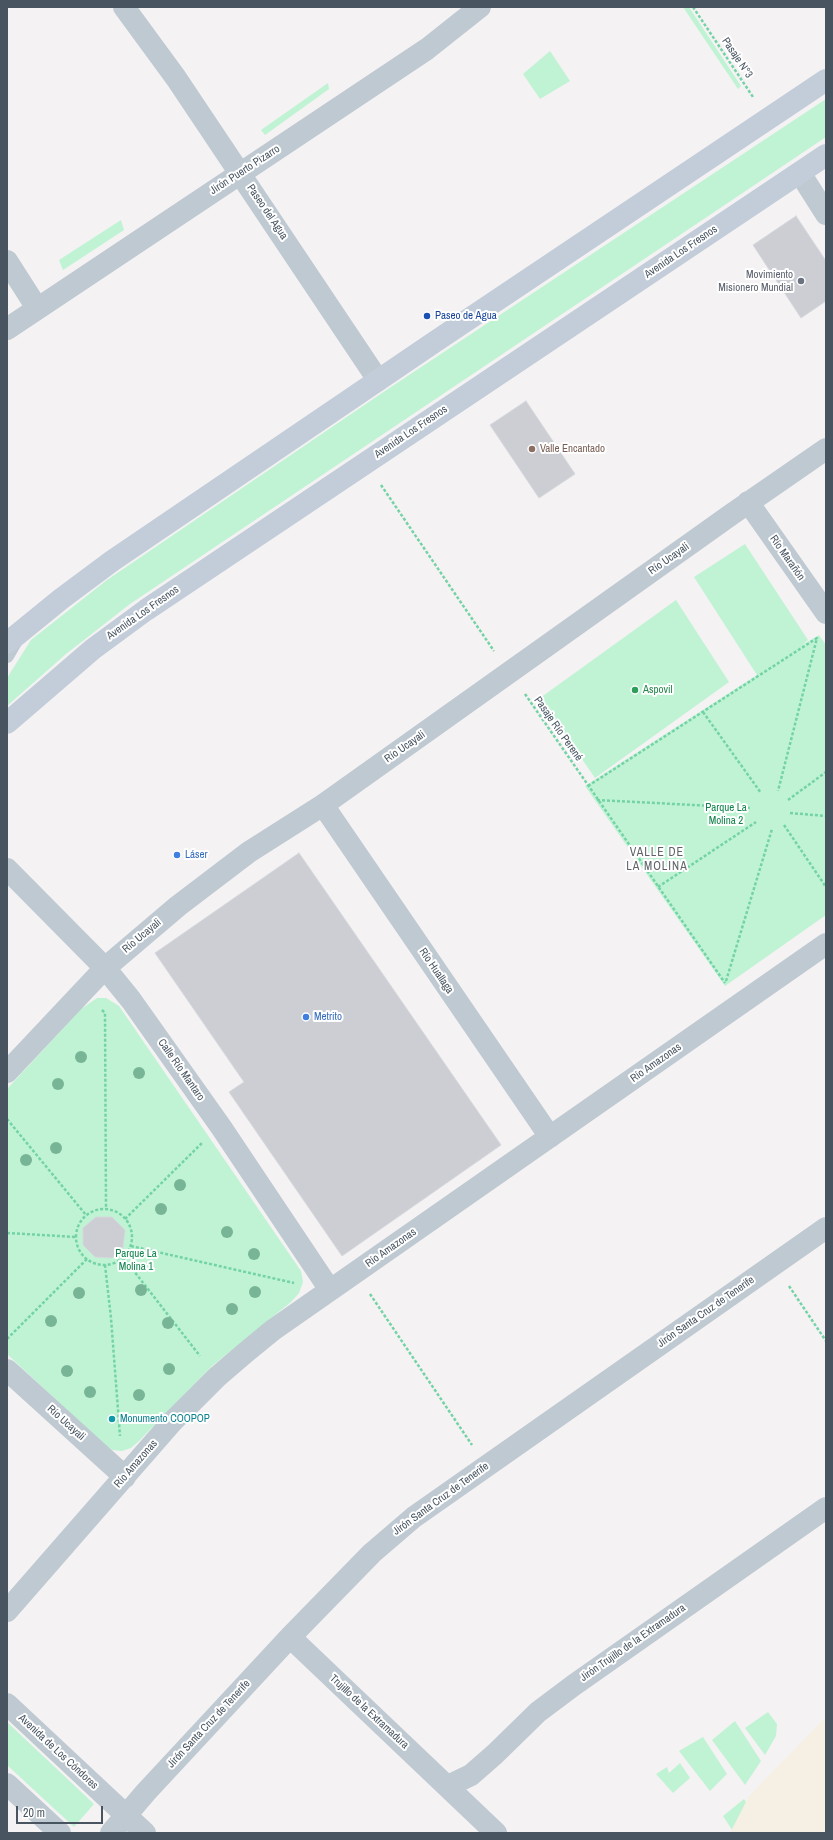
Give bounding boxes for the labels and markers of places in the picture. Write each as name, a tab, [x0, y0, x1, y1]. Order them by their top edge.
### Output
place label: Movimiento Misionero Mundial	[718, 268, 793, 294]
marker: Movimiento Misionero Mundial	[796, 276, 806, 286]
place label: Paseo de Agua	[435, 309, 497, 323]
marker: Paseo de Agua	[422, 311, 432, 321]
place label: Valle Encantado	[540, 442, 605, 456]
marker: Valle Encantado	[527, 444, 537, 454]
place label: Aspovil	[643, 683, 673, 697]
marker: Aspovil	[630, 685, 640, 695]
place label: Láser	[185, 848, 208, 862]
marker: Láser	[172, 850, 182, 860]
place label: Metrito	[314, 1010, 342, 1024]
marker: Metrito	[301, 1012, 311, 1022]
place label: Monumento COOPOP	[120, 1412, 210, 1426]
marker: Monumento COOPOP	[107, 1414, 117, 1424]

